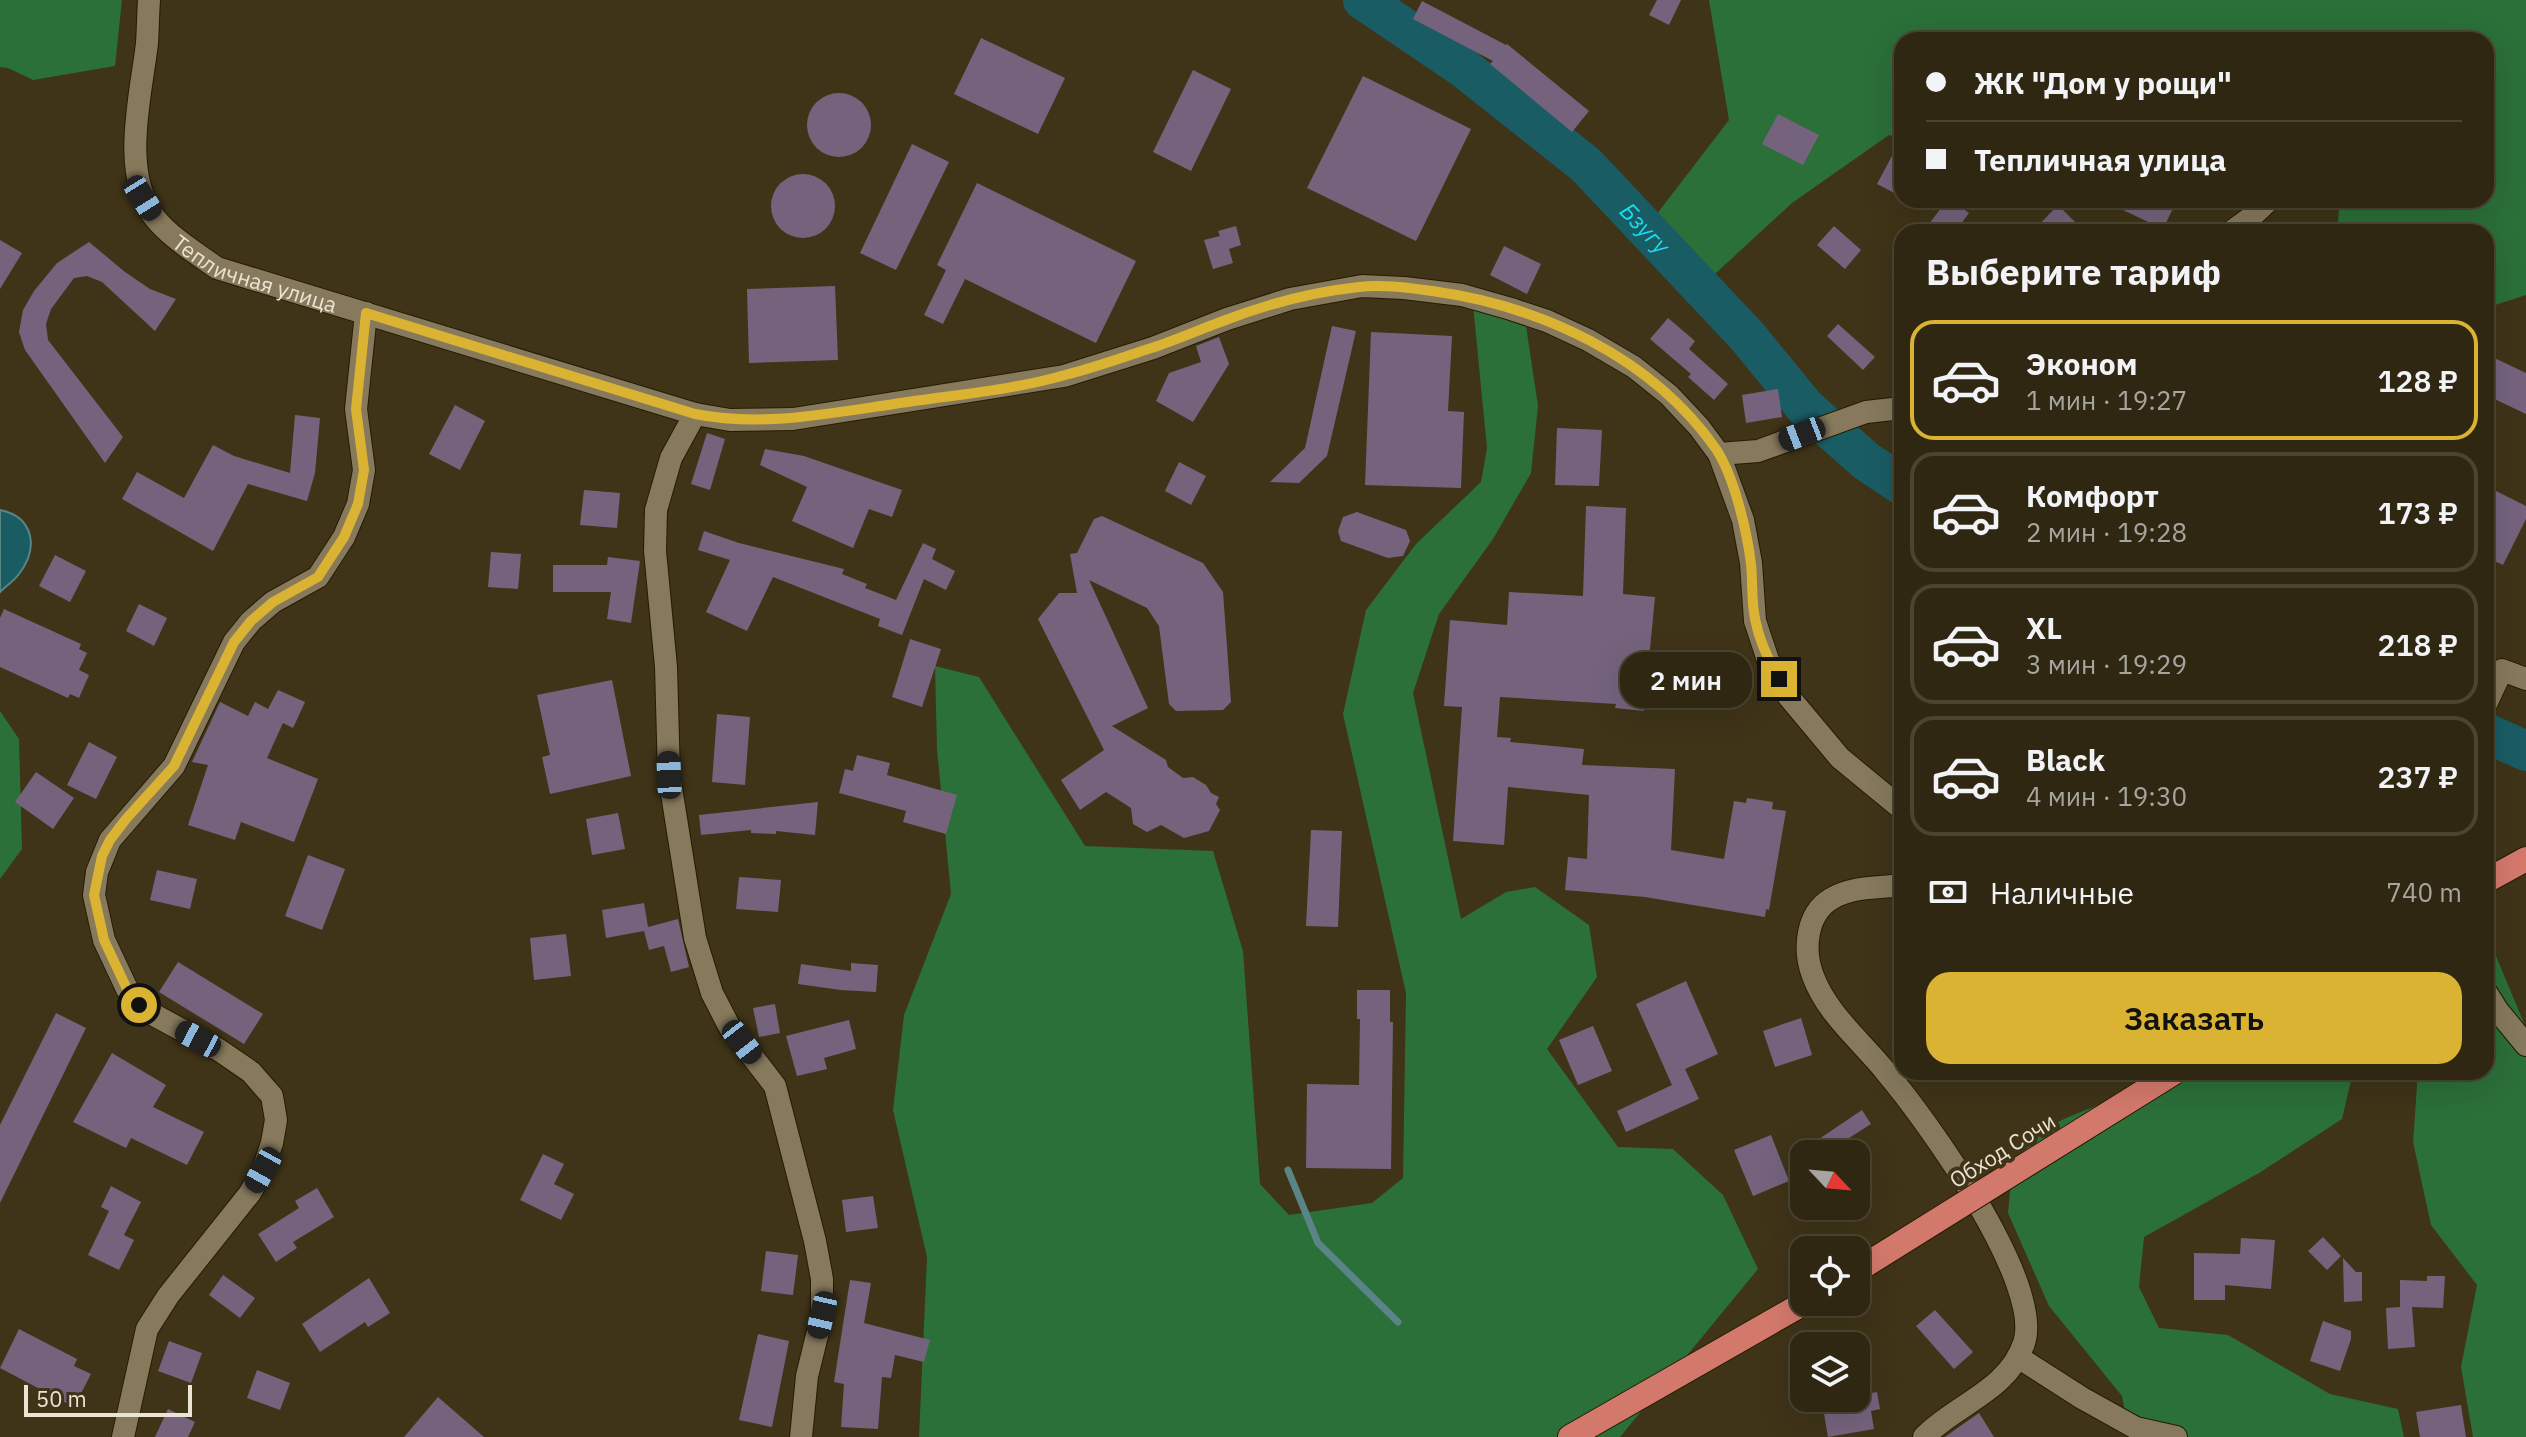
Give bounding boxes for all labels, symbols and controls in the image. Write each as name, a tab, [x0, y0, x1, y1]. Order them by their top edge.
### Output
text: ЖК "Дом у рощи"	[1974, 63, 2232, 102]
text: Тепличная улица	[1974, 140, 2226, 179]
car	[120, 171, 166, 225]
water label: Бзугу	[1613, 195, 1678, 262]
street label: Тепличная улица	[167, 227, 341, 319]
text: Выберите тариф	[1926, 248, 2221, 295]
icon: car	[1930, 344, 2002, 416]
text: Эконом	[2026, 344, 2137, 383]
text: 128 ₽	[2377, 361, 2458, 400]
text: 1 мин · 19:27	[2026, 383, 2187, 417]
car	[1775, 414, 1829, 454]
icon: car	[1930, 476, 2002, 548]
text: Комфорт	[2026, 476, 2159, 515]
text: 173 ₽	[2377, 493, 2458, 532]
text: 2 мин · 19:28	[2026, 515, 2187, 549]
icon: car	[1930, 608, 2002, 680]
text: XL	[2026, 608, 2062, 647]
text: 218 ₽	[2377, 625, 2458, 664]
text: 3 мин · 19:29	[2026, 647, 2187, 681]
callout: 2 мин	[1619, 651, 1751, 707]
route end	[1761, 661, 1797, 697]
text: 2 мин	[1650, 663, 1722, 697]
icon: car	[1930, 740, 2002, 812]
text: Black	[2026, 740, 2105, 779]
car	[656, 751, 682, 799]
text: 237 ₽	[2377, 757, 2458, 796]
text: 4 мин · 19:30	[2026, 779, 2187, 813]
icon: cash	[1926, 870, 1970, 914]
text: Наличные	[1990, 873, 2134, 912]
text: 740 m	[2386, 875, 2462, 909]
button: Заказать	[1926, 972, 2462, 1064]
route start	[121, 987, 157, 1023]
car	[718, 1016, 766, 1068]
car	[171, 1017, 225, 1061]
street label: Обход Сочи	[1943, 1106, 2061, 1194]
north arrow	[1790, 1140, 1870, 1220]
map controls	[1790, 1140, 1870, 1412]
car	[241, 1143, 285, 1197]
button: locate	[1790, 1236, 1870, 1316]
car	[805, 1289, 839, 1341]
button: layers	[1790, 1332, 1870, 1412]
scale bar	[24, 1381, 192, 1417]
text: 50 m	[36, 1384, 87, 1413]

